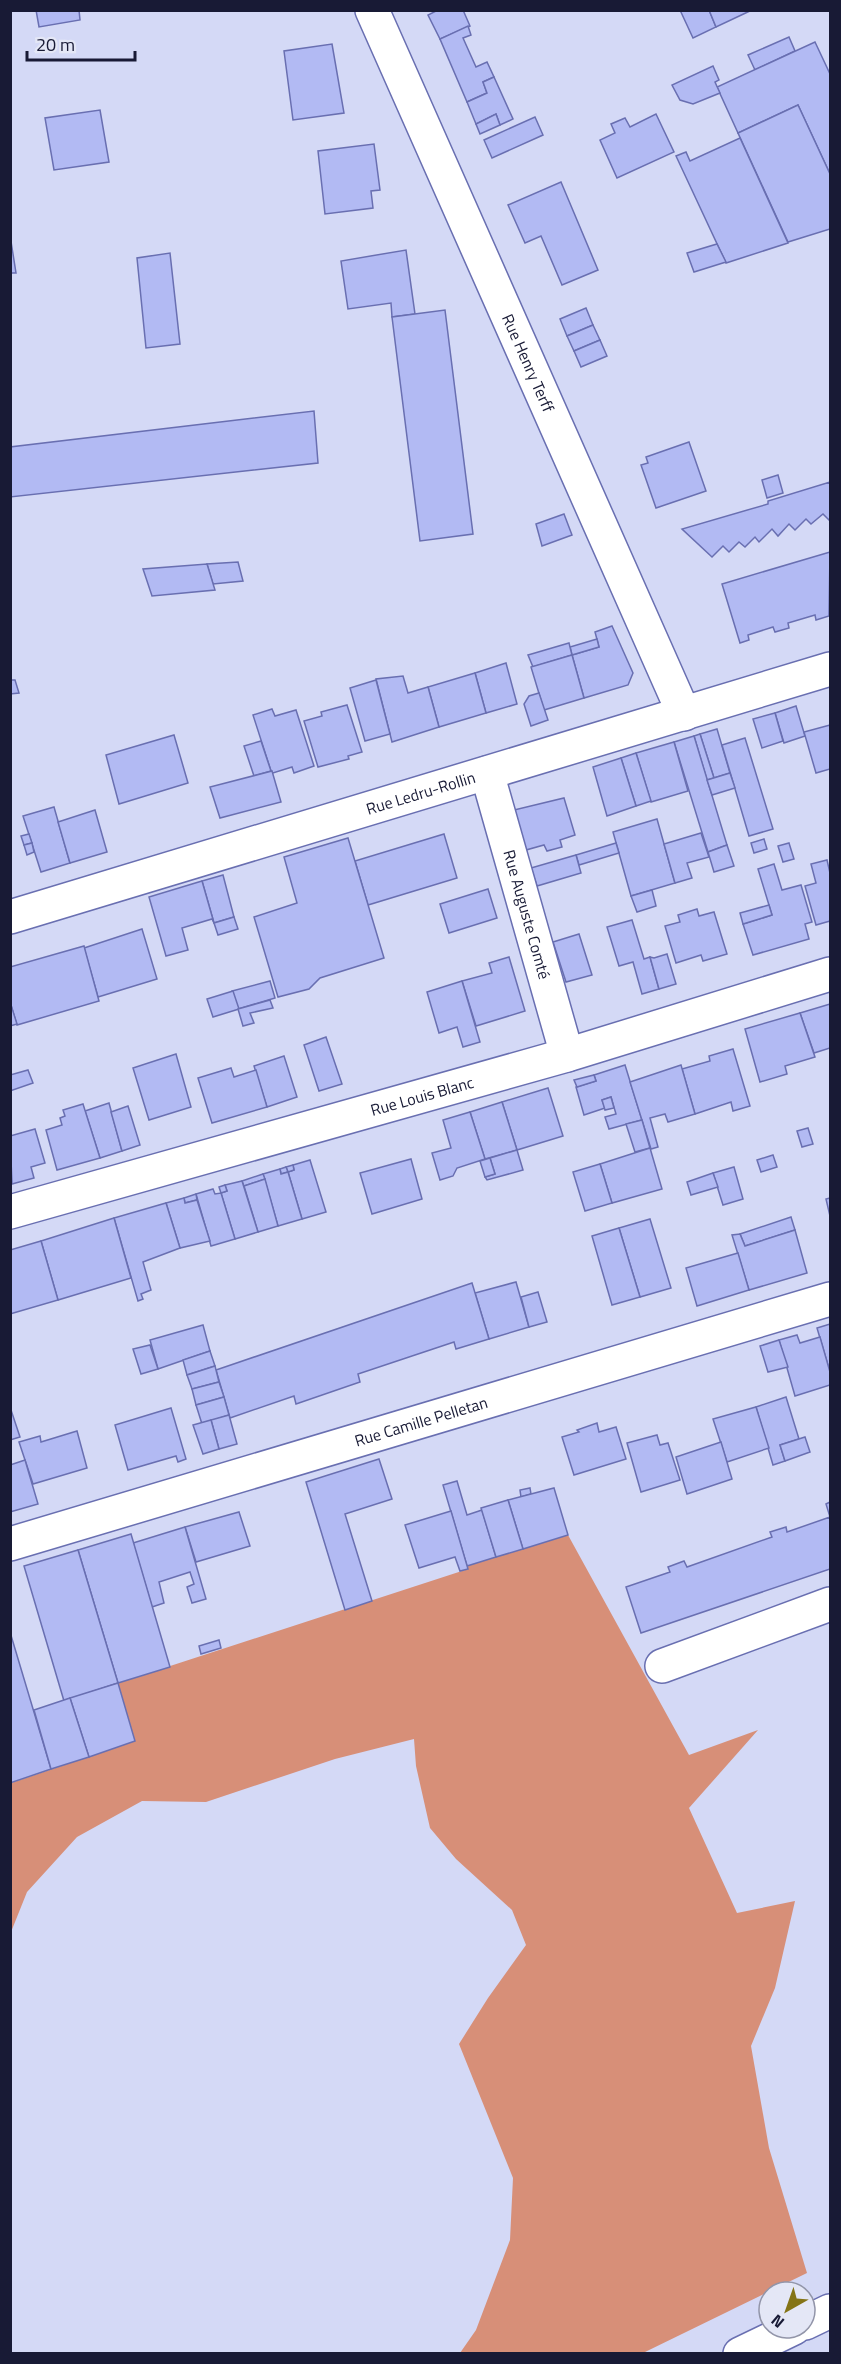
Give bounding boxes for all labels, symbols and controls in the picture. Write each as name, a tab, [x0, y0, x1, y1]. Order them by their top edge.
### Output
scale bar	[27, 24, 135, 62]
text: 20 m	[36, 31, 75, 58]
street label: Rue Henry Terff	[496, 310, 561, 417]
street label: Rue Ledru-Rollin	[363, 765, 478, 821]
street label: Rue Auguste Comté	[497, 847, 557, 982]
street label: Rue Louis Blanc	[368, 1070, 476, 1122]
street label: Rue Camille Pelletan	[352, 1390, 491, 1452]
north arrow	[757, 2280, 817, 2340]
text: N	[765, 2309, 789, 2334]

